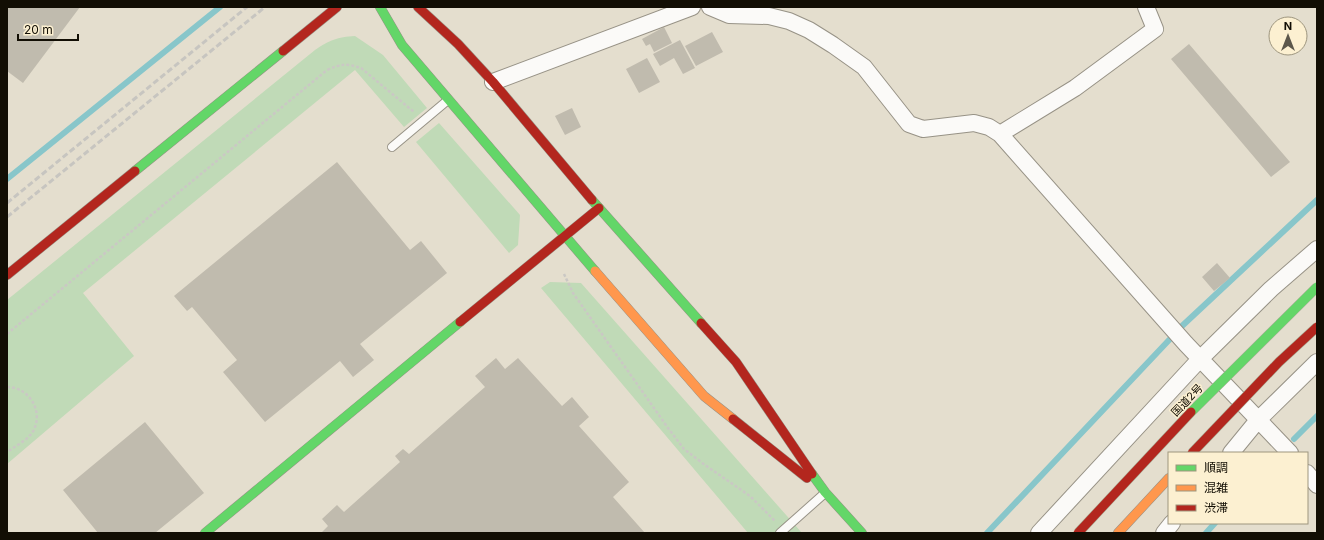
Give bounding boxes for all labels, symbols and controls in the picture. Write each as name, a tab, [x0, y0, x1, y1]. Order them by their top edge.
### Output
scale bar	[18, 16, 78, 42]
north arrow	[1268, 16, 1308, 56]
text: N	[1284, 19, 1292, 33]
text: 20 m	[24, 22, 53, 37]
street label: 国道2号	[1168, 381, 1206, 419]
legend	[1168, 452, 1308, 524]
text: 順調	[1204, 460, 1228, 475]
text: 混雑	[1204, 480, 1228, 495]
text: 渋滞	[1204, 500, 1228, 515]

